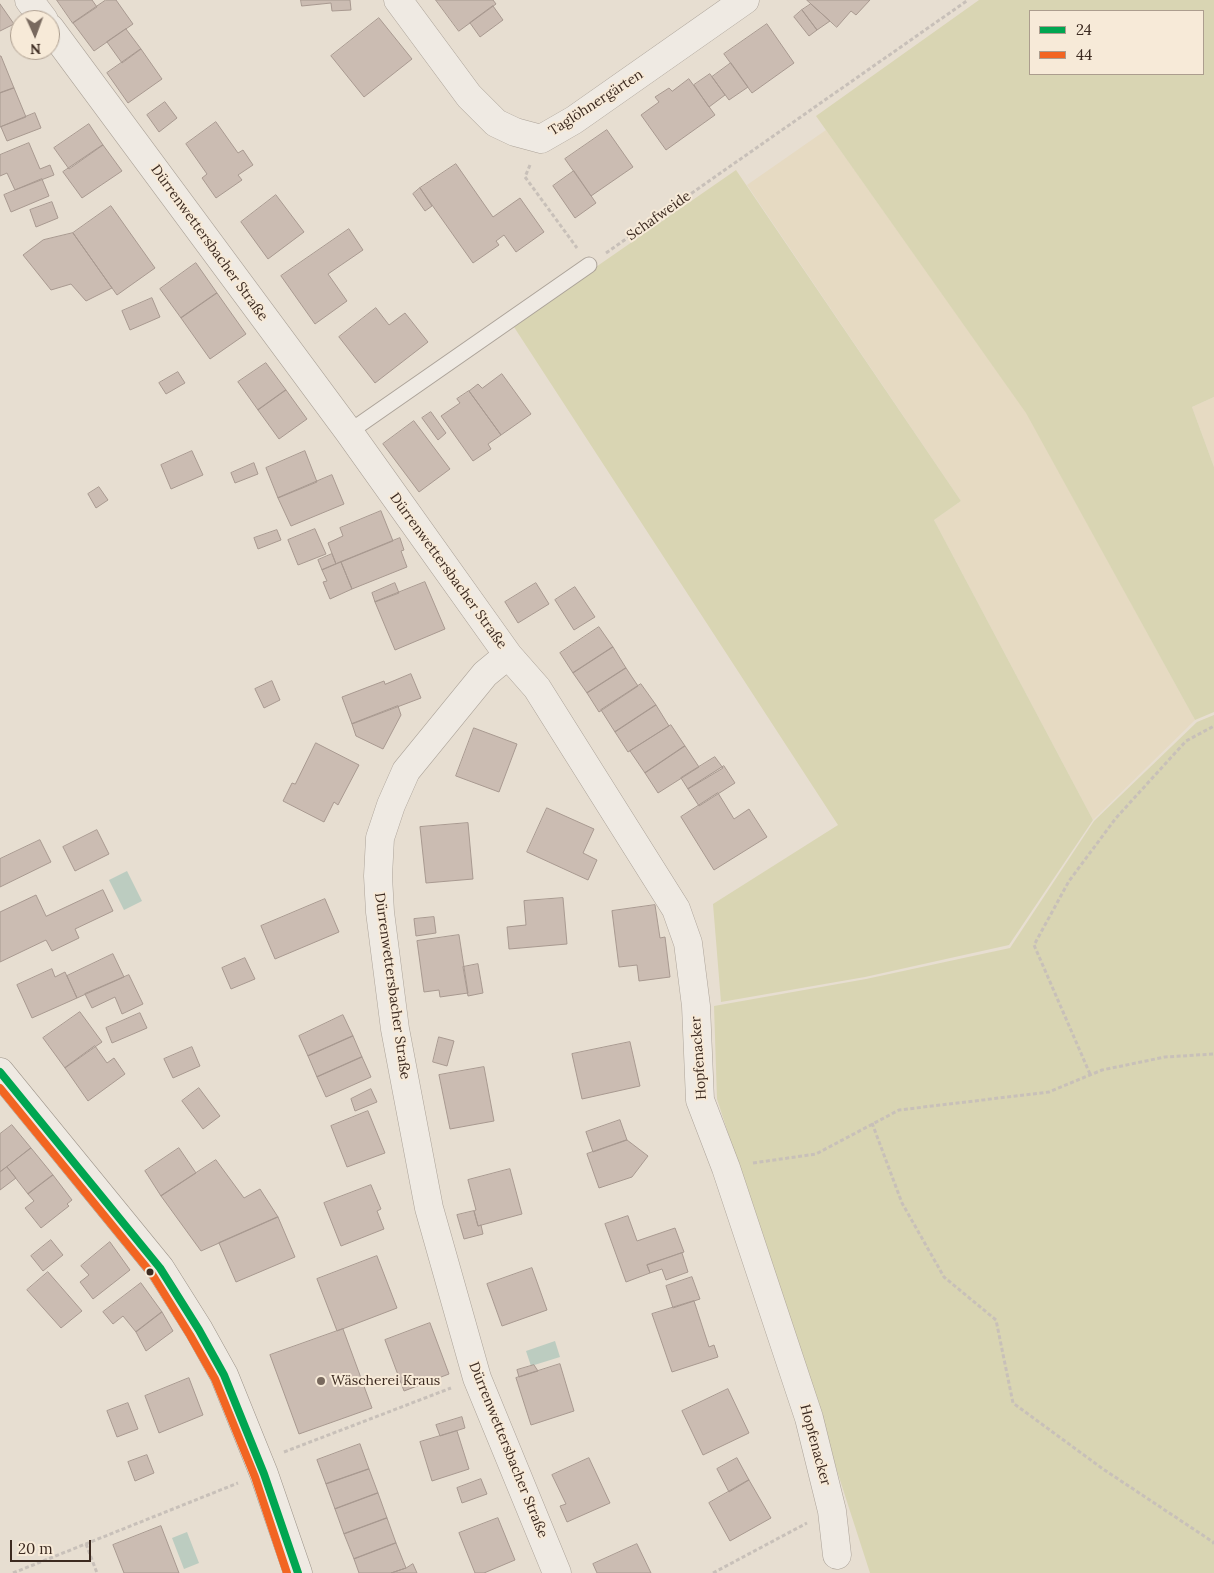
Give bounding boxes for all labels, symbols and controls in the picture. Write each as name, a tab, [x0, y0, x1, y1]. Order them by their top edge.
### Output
north arrow	[10, 10, 60, 60]
legend	[1029, 10, 1204, 75]
text: 24	[1076, 20, 1092, 39]
text: N	[30, 40, 41, 58]
text: 44	[1076, 45, 1092, 64]
street label: Taglöhnergärten	[546, 66, 646, 140]
street label: Dürrenwettersbacher Straße	[147, 162, 271, 324]
street label: Schafweide	[624, 188, 694, 244]
street label: Dürrenwettersbacher Straße	[386, 490, 510, 652]
street label: Dürrenwettersbacher Straße	[371, 892, 413, 1080]
street label: Hopfenacker	[688, 1016, 710, 1100]
unlabelled marker	[145, 1267, 155, 1277]
street label: Dürrenwettersbacher Straße	[465, 1359, 551, 1541]
place label: Wäscherei Kraus	[331, 1373, 440, 1389]
marker: Wäscherei Kraus	[315, 1375, 327, 1387]
street label: Hopfenacker	[796, 1402, 834, 1488]
scale bar	[12, 1530, 94, 1562]
text: 20 m	[18, 1539, 53, 1558]

